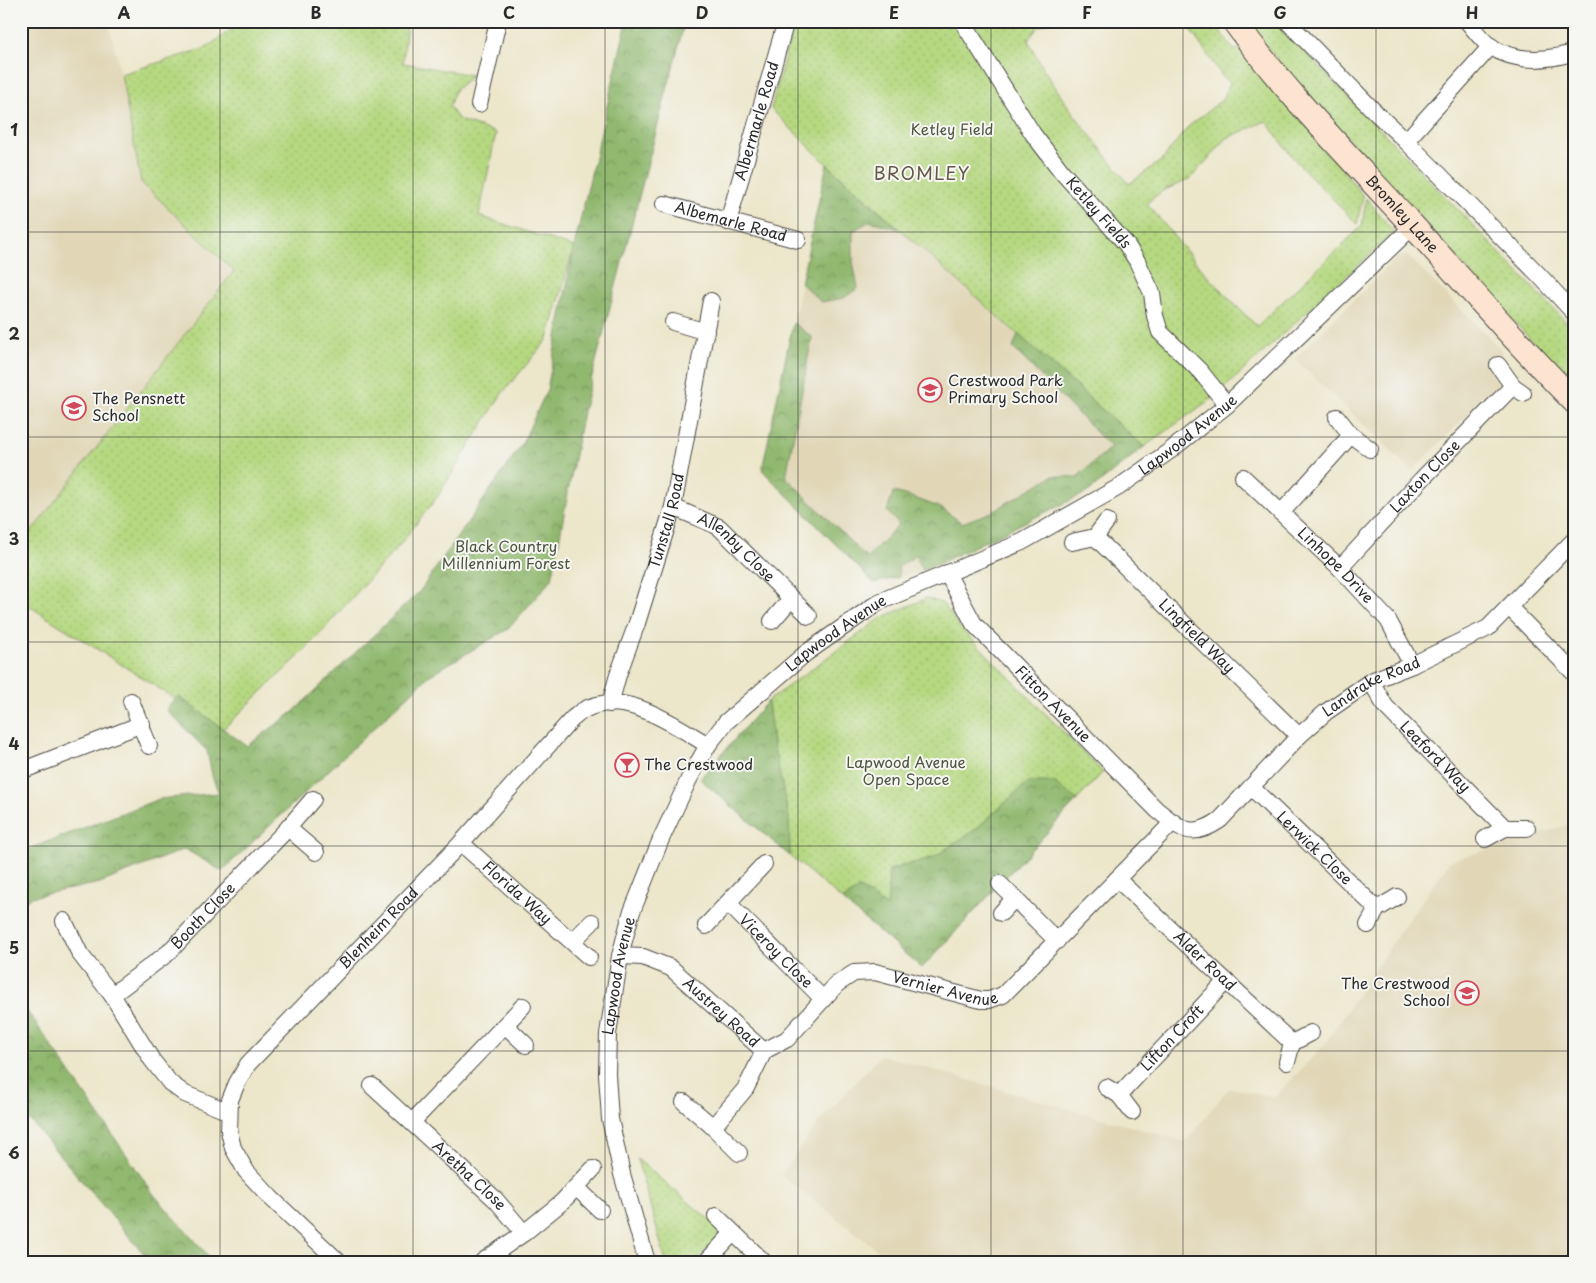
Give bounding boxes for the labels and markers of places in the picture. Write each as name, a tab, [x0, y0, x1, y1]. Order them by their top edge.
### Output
place label: Crestwood Park Primary School	[948, 368, 1063, 408]
school or university icon: Crestwood Park Primary School	[917, 377, 943, 403]
place label: The Pensnett School	[92, 386, 185, 426]
school or university icon: The Pensnett School	[61, 395, 87, 421]
bar icon: The Crestwood	[614, 752, 640, 778]
place label: The Crestwood	[644, 752, 753, 775]
place label: The Crestwood School	[1341, 971, 1450, 1011]
school or university icon: The Crestwood School	[1454, 980, 1480, 1006]

